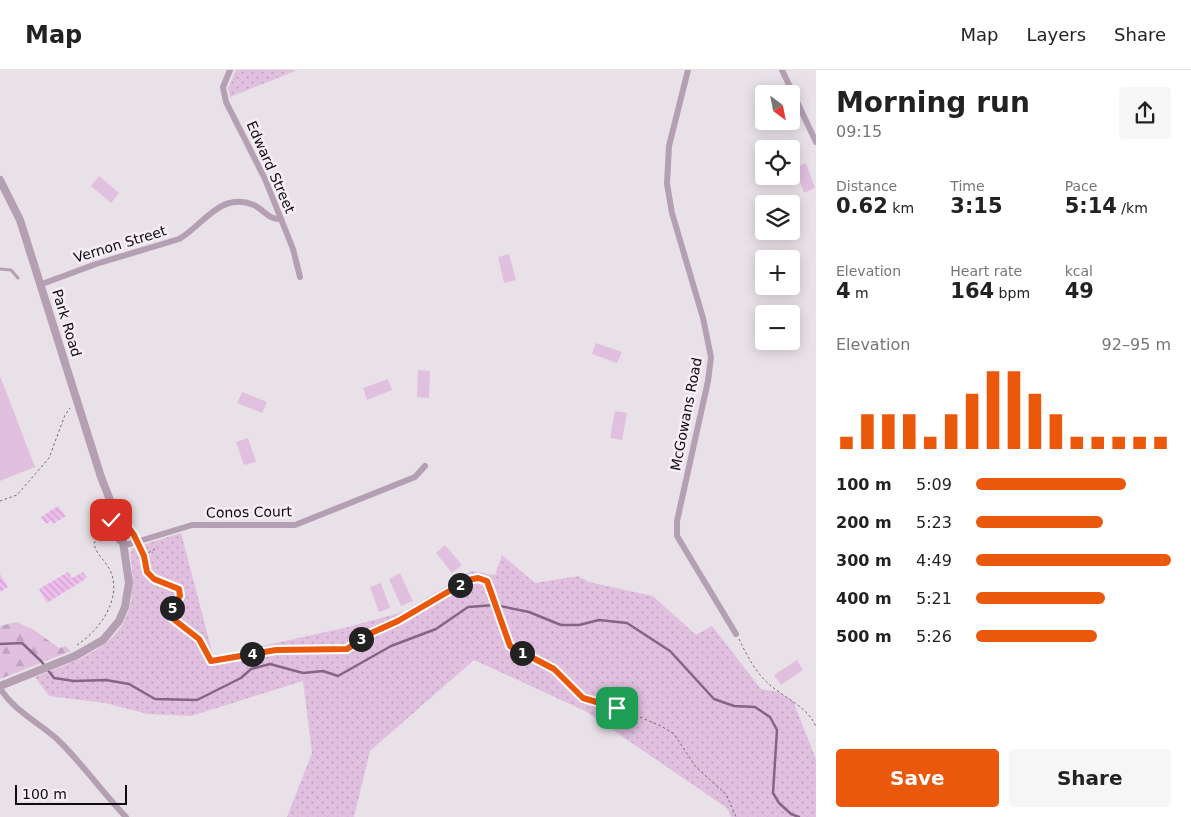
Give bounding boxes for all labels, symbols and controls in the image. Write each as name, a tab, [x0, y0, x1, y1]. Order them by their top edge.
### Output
text: Map	[25, 21, 82, 49]
text: Map	[960, 24, 998, 45]
text: Layers	[1026, 24, 1086, 45]
text: Share	[1114, 24, 1166, 45]
north arrow	[755, 85, 800, 130]
map controls	[755, 85, 800, 350]
text: Morning run	[836, 86, 1030, 119]
button: share	[1119, 87, 1171, 139]
street label: Edward Street	[244, 118, 299, 216]
text: 09:15	[836, 122, 882, 141]
button: locate	[755, 140, 800, 185]
text: Distance	[836, 178, 897, 194]
text: Time	[950, 178, 985, 194]
text: Pace	[1065, 178, 1097, 194]
text: 0.62	[836, 194, 888, 218]
text: 3:15	[950, 194, 1003, 218]
text: 5:14	[1065, 194, 1117, 218]
button: layers	[755, 195, 800, 240]
text: km	[888, 200, 914, 216]
text: /km	[1117, 200, 1148, 216]
street label: Vernon Street	[72, 222, 169, 266]
button: +	[755, 250, 800, 295]
text: Elevation	[836, 263, 901, 279]
text: Heart rate	[950, 263, 1022, 279]
text: kcal	[1065, 263, 1093, 279]
text: 4	[836, 279, 851, 303]
text: 164	[950, 279, 994, 303]
text: 49	[1065, 279, 1094, 303]
text: m	[851, 285, 869, 301]
text: bpm	[994, 285, 1030, 301]
street label: Park Road	[49, 287, 85, 359]
button: −	[755, 305, 800, 350]
text: Elevation	[836, 335, 910, 354]
text: 92–95 m	[1102, 335, 1171, 354]
street label: McGowans Road	[667, 356, 705, 472]
text: 100 m	[836, 475, 892, 494]
text: 5:09	[916, 475, 952, 494]
pin	[90, 499, 132, 541]
street label: Conos Court	[206, 503, 293, 521]
icon: check	[97, 506, 125, 534]
text: 200 m	[836, 513, 892, 532]
text: 5:23	[916, 513, 952, 532]
text: 300 m	[836, 551, 892, 570]
text: 4:49	[916, 551, 952, 570]
pin: 2	[448, 572, 472, 598]
text: 2	[456, 577, 465, 593]
text: 400 m	[836, 589, 892, 608]
text: 5:21	[916, 589, 952, 608]
pin: 5	[160, 596, 184, 620]
text: 5	[168, 600, 177, 616]
pin: 3	[348, 626, 374, 652]
text: 500 m	[836, 627, 892, 646]
text: 5:26	[916, 627, 952, 646]
text: 3	[357, 631, 366, 647]
pin: 1	[510, 640, 534, 666]
pin: 4	[240, 642, 264, 666]
text: 1	[518, 645, 527, 661]
text: 4	[248, 646, 257, 662]
pin	[596, 687, 638, 729]
icon: arrive	[603, 694, 631, 722]
button: Save	[836, 749, 999, 807]
button: Share	[1009, 749, 1171, 807]
scale bar	[15, 782, 128, 805]
text: 100 m	[22, 786, 67, 802]

